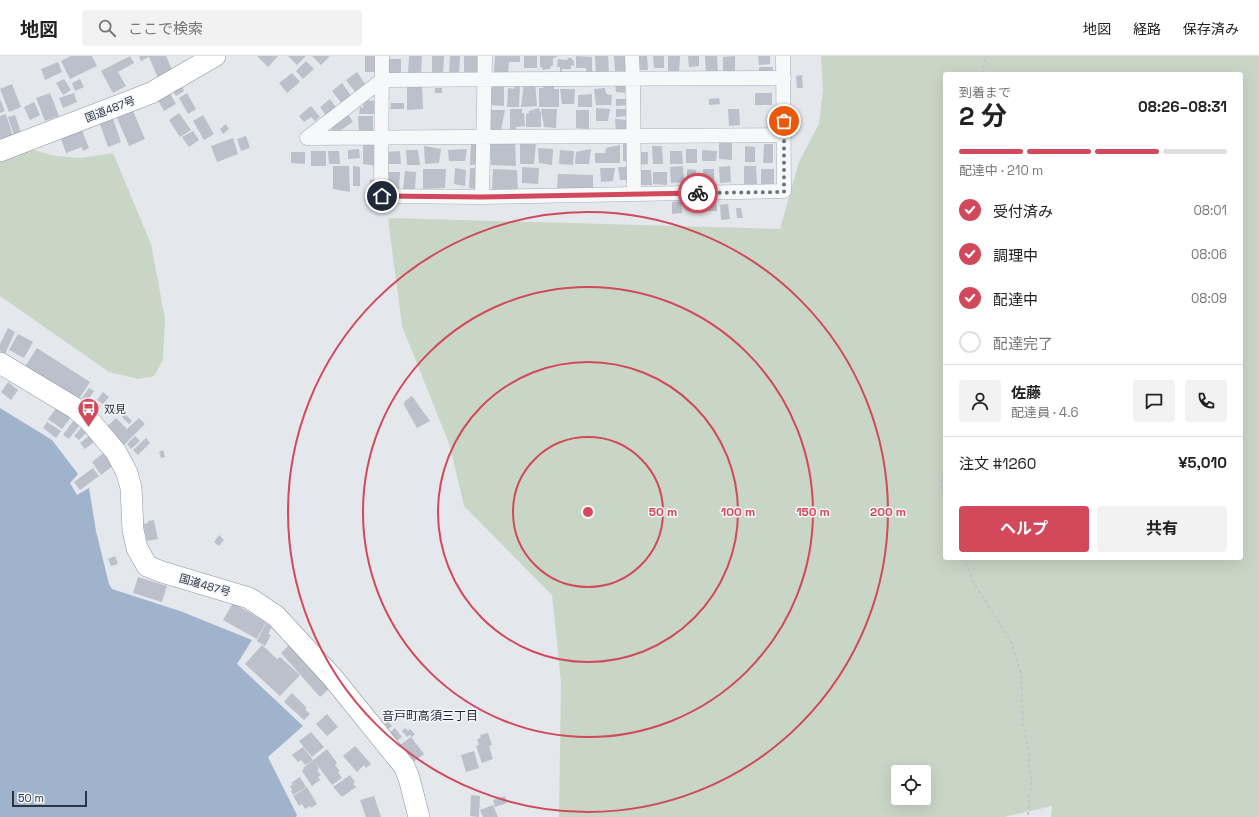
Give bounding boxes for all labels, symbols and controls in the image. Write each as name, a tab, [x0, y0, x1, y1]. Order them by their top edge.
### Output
search box	[82, 10, 362, 46]
text: 地図	[20, 17, 58, 42]
icon: search	[96, 17, 118, 39]
text: ここで検索	[128, 19, 203, 38]
text: 地図	[1083, 20, 1111, 38]
text: 経路	[1133, 20, 1161, 38]
text: 保存済み	[1183, 20, 1239, 38]
text: 到着まで	[959, 84, 1011, 101]
street label: 国道487号	[83, 93, 137, 125]
text: 08:26–08:31	[1138, 97, 1227, 116]
text: 2 分	[959, 99, 1007, 133]
pin	[767, 104, 801, 138]
icon: bag	[773, 110, 795, 132]
text: 配達中 · 210 m	[959, 162, 1043, 179]
courier	[678, 173, 718, 213]
pin	[365, 179, 399, 213]
icon: bike	[687, 182, 709, 204]
icon: home	[371, 185, 393, 207]
icon: check	[959, 199, 981, 221]
text: 受付済み	[993, 202, 1053, 221]
text: 08:01	[1194, 202, 1227, 219]
icon: check	[959, 243, 981, 265]
text: 調理中	[993, 246, 1038, 265]
text: 08:06	[1191, 246, 1227, 263]
icon: check	[959, 287, 981, 309]
text: 配達中	[993, 290, 1038, 309]
text: 08:09	[1191, 290, 1227, 307]
text: 配達完了	[993, 334, 1053, 353]
button: person	[959, 380, 1001, 422]
button: chat	[1133, 380, 1175, 422]
button: phone	[1185, 380, 1227, 422]
text: 佐藤	[1011, 383, 1041, 402]
bus stop icon: 双見	[75, 396, 101, 429]
place label: 双見	[104, 402, 126, 416]
text: 配達員 · 4.6	[1011, 404, 1078, 421]
text: ¥5,010	[1178, 453, 1227, 472]
text: 注文 #1260	[959, 454, 1036, 473]
text: 50 m	[649, 504, 677, 520]
text: 100 m	[721, 504, 755, 520]
text: 150 m	[796, 504, 830, 520]
text: 200 m	[870, 504, 906, 520]
centre of rings	[581, 505, 595, 519]
button: ヘルプ	[959, 506, 1089, 552]
button: 共有	[1097, 506, 1227, 552]
street label: 国道487号	[178, 571, 232, 599]
district label: 音戸町高須三丁目	[382, 708, 478, 724]
map controls	[891, 765, 931, 805]
button: locate	[891, 765, 931, 805]
scale bar	[12, 789, 87, 808]
text: 50 m	[18, 791, 44, 805]

